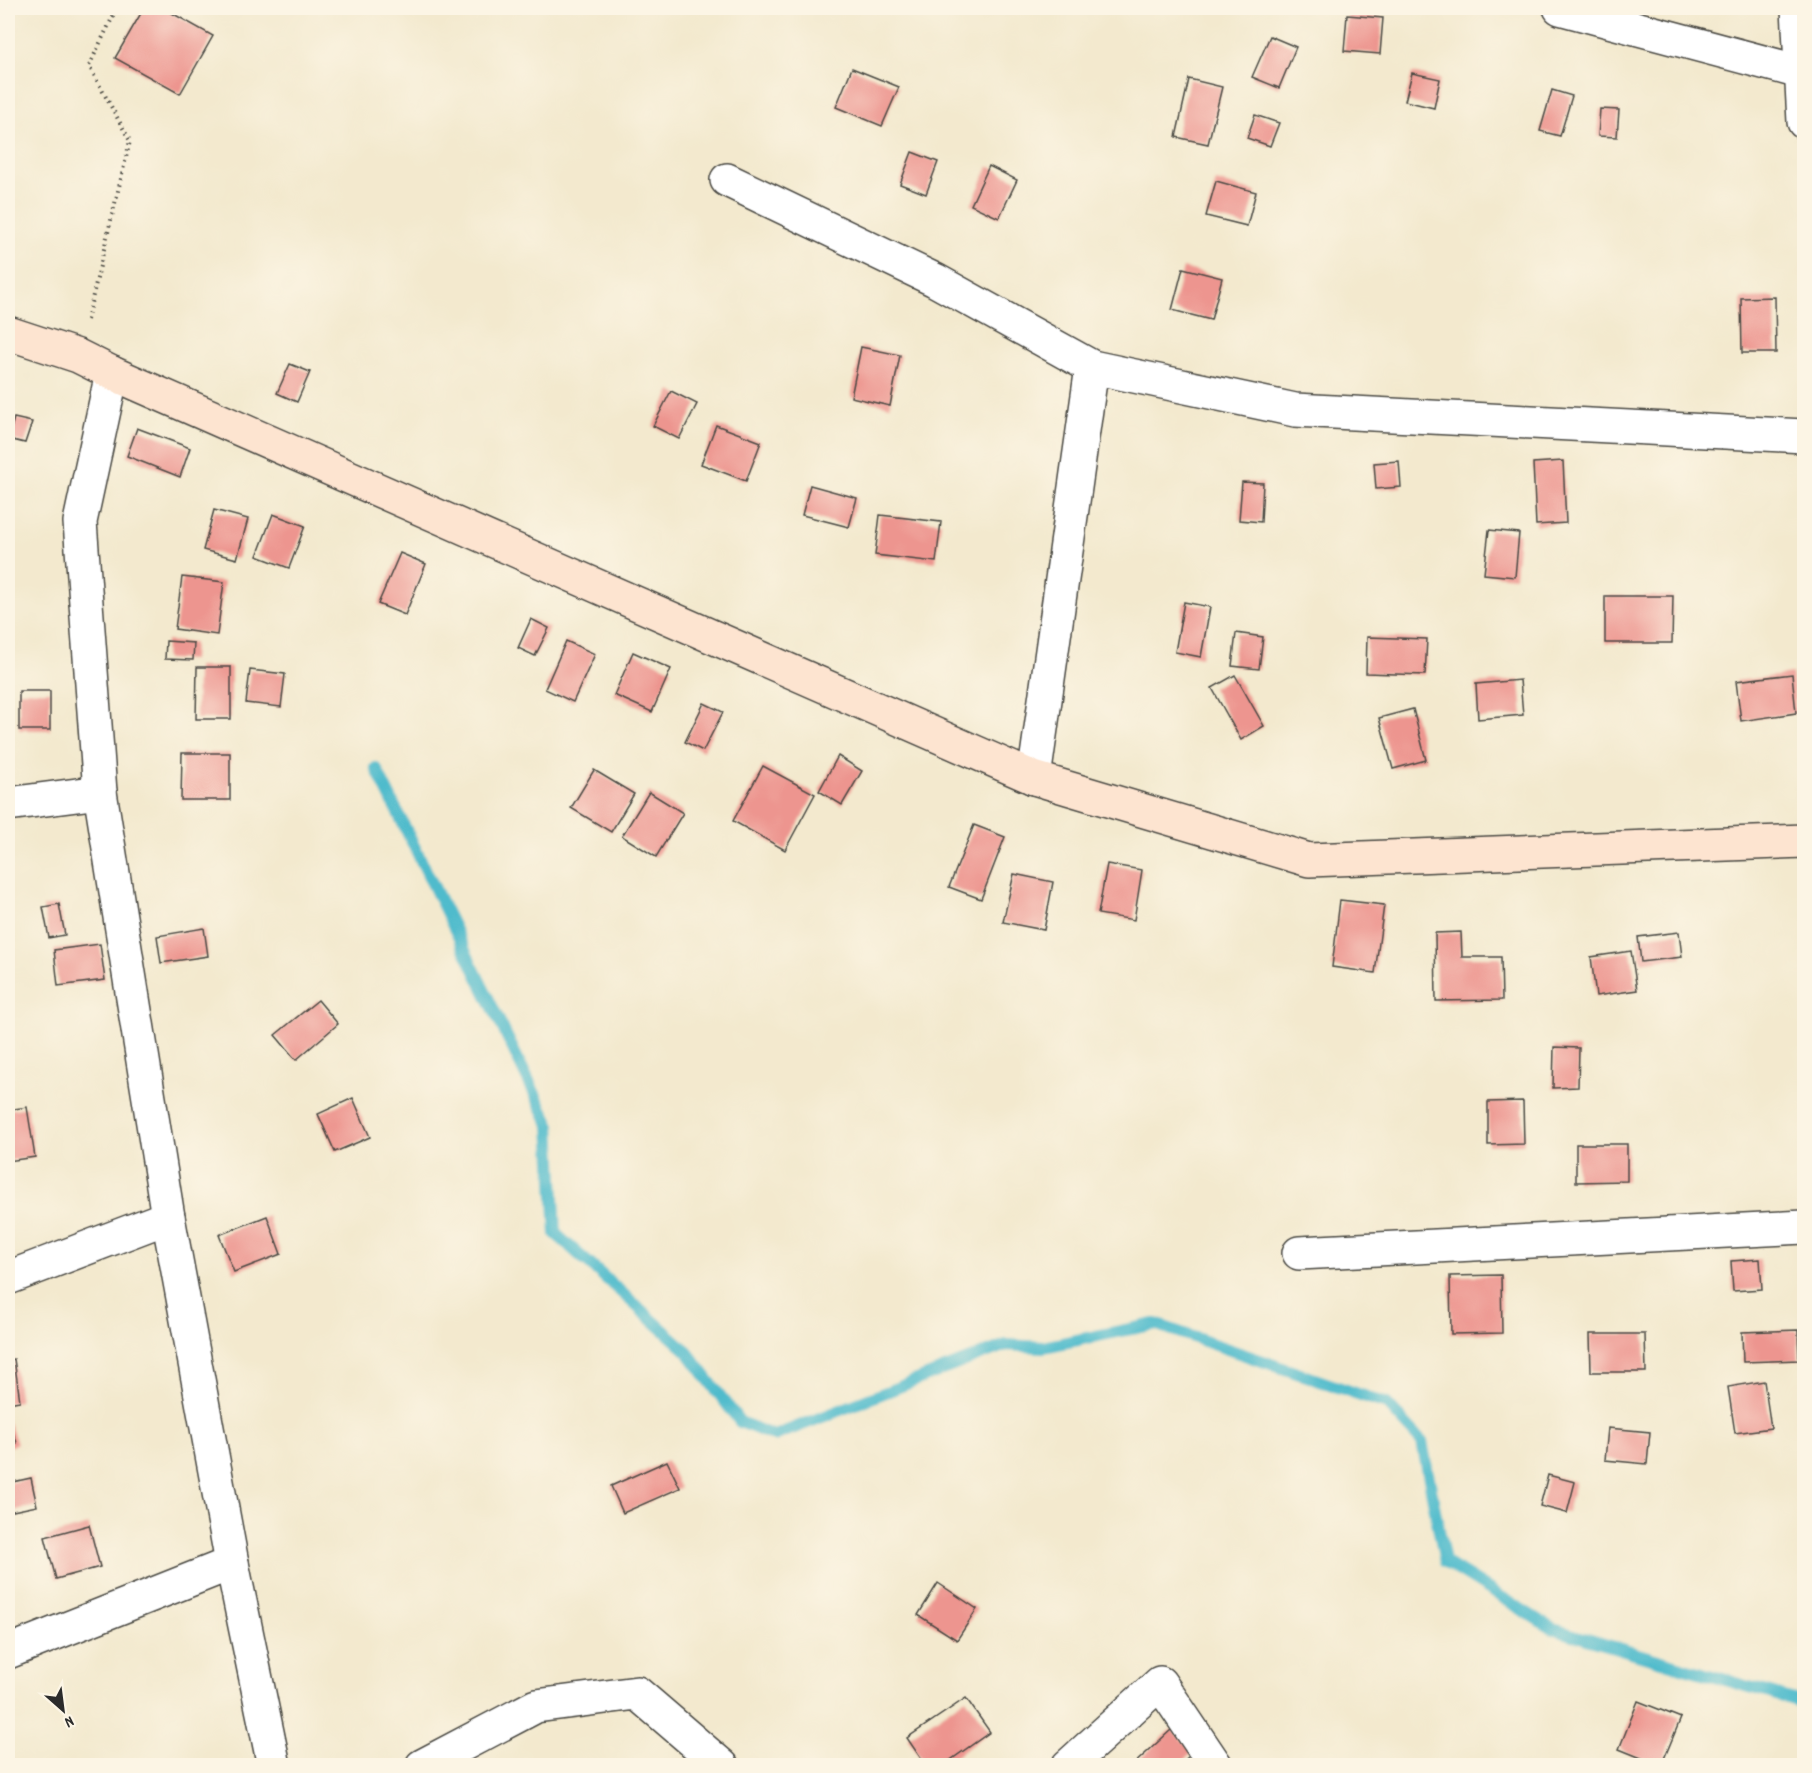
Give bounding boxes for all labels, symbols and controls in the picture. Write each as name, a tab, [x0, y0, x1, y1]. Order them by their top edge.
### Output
north arrow	[33, 1680, 93, 1740]
text: N	[60, 1709, 78, 1733]

